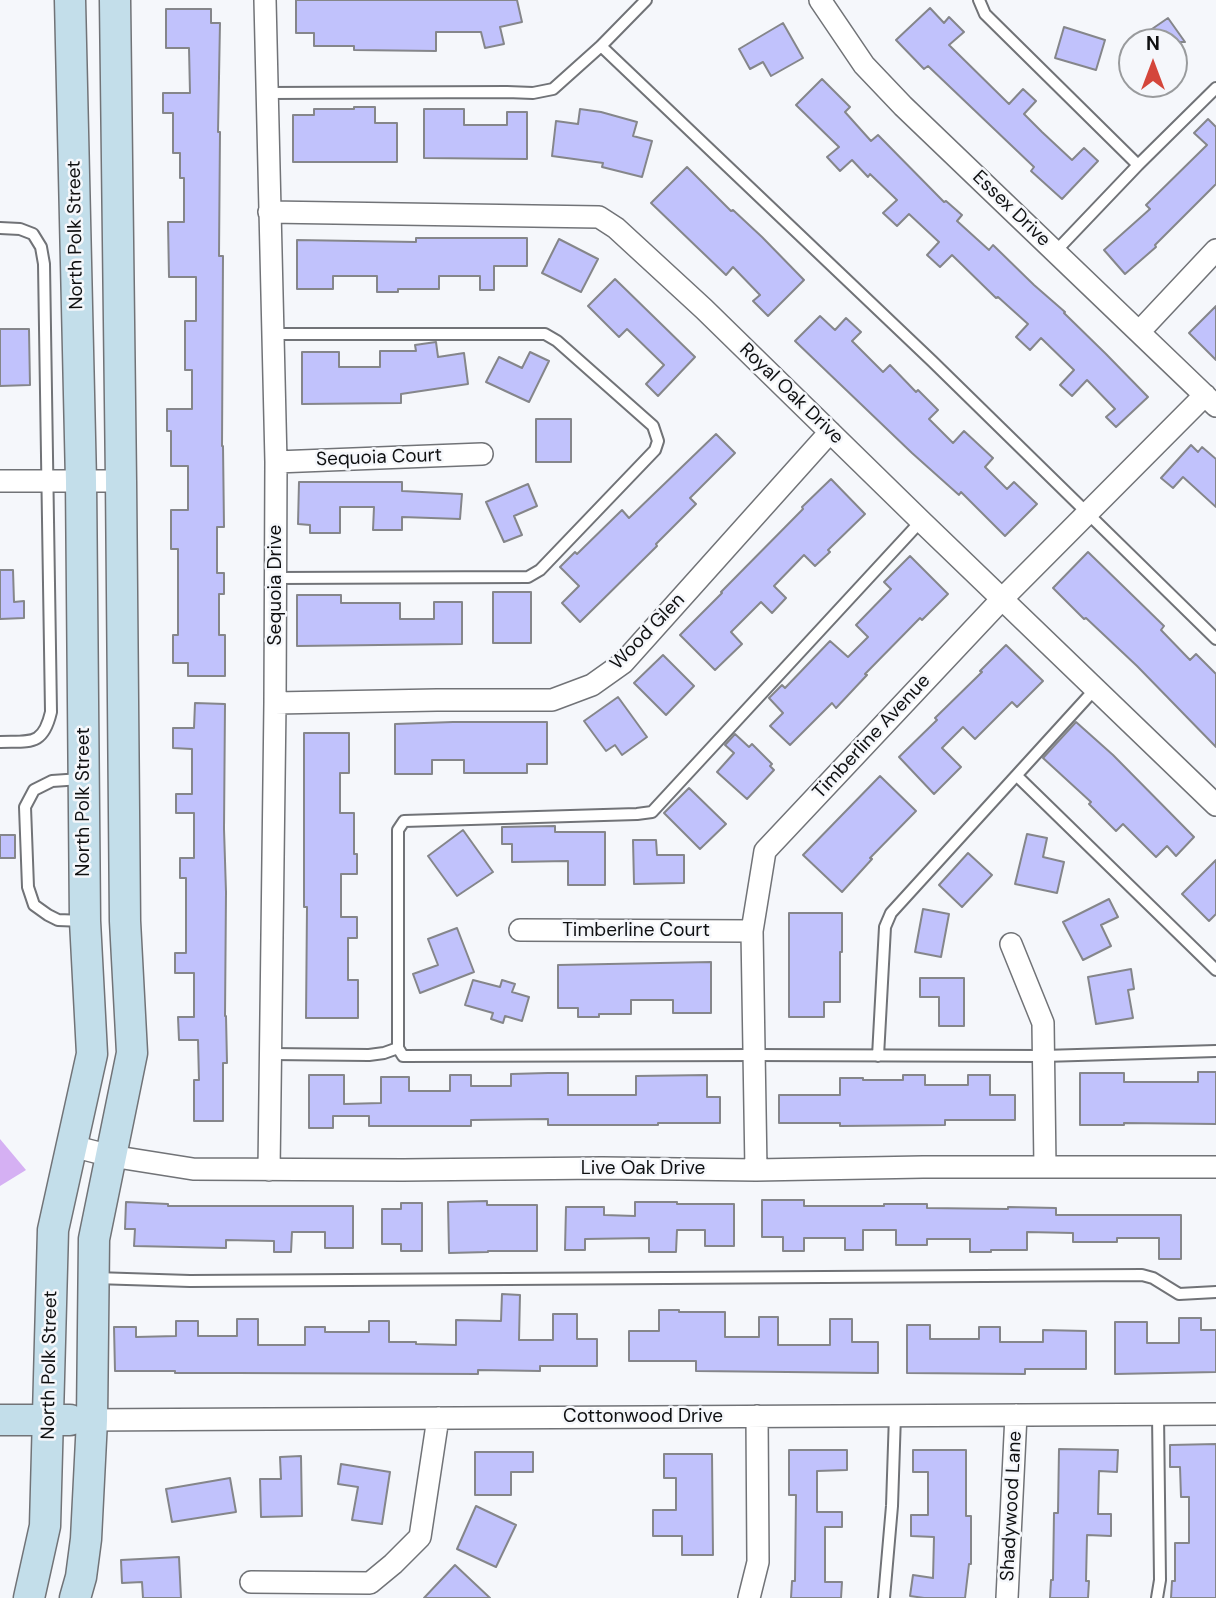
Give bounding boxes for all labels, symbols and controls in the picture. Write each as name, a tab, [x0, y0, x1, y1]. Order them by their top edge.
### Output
north arrow	[1118, 28, 1188, 98]
text: N	[1146, 31, 1160, 56]
street label: North Polk Street	[63, 160, 89, 310]
street label: Essex Drive	[967, 166, 1055, 252]
street label: Royal Oak Drive	[734, 339, 848, 449]
street label: Sequoia Court	[316, 444, 442, 472]
street label: Sequoia Drive	[265, 525, 287, 645]
street label: Wood Glen	[606, 589, 690, 675]
street label: Timberline Avenue	[808, 670, 936, 804]
street label: North Polk Street	[73, 727, 95, 877]
street label: Timberline Court	[562, 920, 710, 942]
street label: Live Oak Drive	[581, 1158, 705, 1180]
street label: North Polk Street	[37, 1290, 63, 1440]
street label: Cottonwood Drive	[563, 1406, 723, 1428]
street label: Shadywood Lane	[997, 1430, 1027, 1582]

